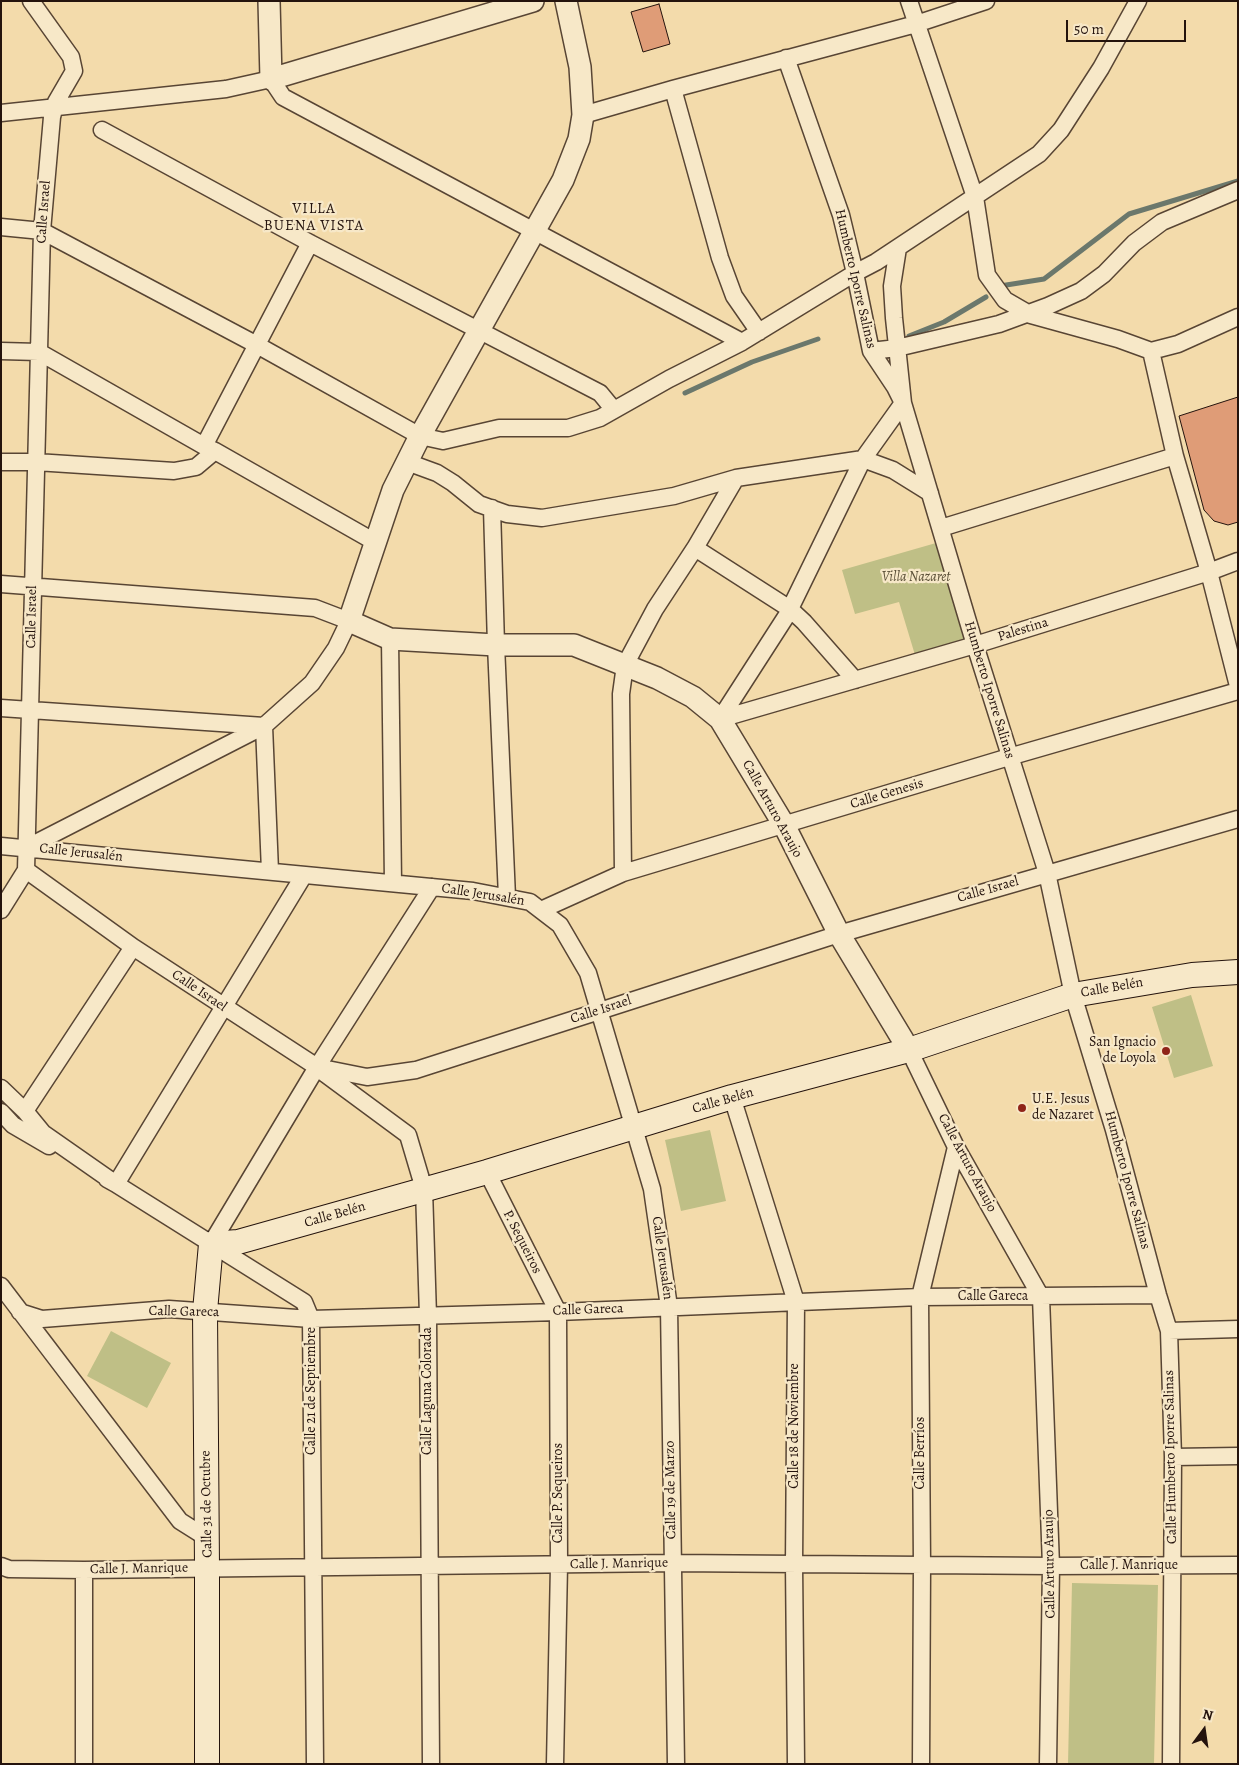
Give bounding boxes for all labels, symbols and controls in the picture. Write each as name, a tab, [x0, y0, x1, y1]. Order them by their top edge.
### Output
scale bar	[1069, 10, 1189, 42]
text: 50 m	[1074, 19, 1104, 39]
street label: Calle Israel	[33, 180, 55, 244]
district label: VILLA BUENA VISTA	[262, 200, 366, 235]
street label: Humberto Iporre Salinas	[831, 208, 879, 350]
park label: Villa Nazaret	[882, 570, 950, 586]
street label: Calle Israel	[23, 585, 41, 649]
street label: Palestina	[996, 614, 1050, 646]
street label: Humberto Iporre Salinas	[960, 619, 1018, 761]
street label: Calle Arturo Araujo	[738, 757, 806, 861]
street label: Calle Genesis	[848, 775, 926, 813]
street label: Calle Jerusalén	[38, 840, 124, 866]
street label: Calle Israel	[955, 873, 1021, 907]
street label: Calle Jerusalén	[440, 880, 526, 910]
street label: Calle Israel	[168, 966, 230, 1016]
street label: Calle Belén	[1080, 974, 1144, 1002]
street label: Calle Israel	[568, 992, 634, 1028]
place label: San Ignacio de Loyola	[1089, 1035, 1156, 1068]
marker: San Ignacio de Loyola	[1160, 1045, 1172, 1057]
street label: Calle Belén	[690, 1084, 756, 1118]
place label: U.E. Jesus de Nazaret	[1032, 1092, 1094, 1124]
marker: U.E. Jesus de Nazaret	[1016, 1102, 1028, 1114]
street label: Humberto Iporre Salinas	[1100, 1109, 1154, 1251]
street label: Calle Arturo Araujo	[934, 1111, 1000, 1215]
street label: Calle Belén	[302, 1198, 368, 1232]
street label: P. Sequeiros	[499, 1207, 545, 1277]
street label: Calle Jerusalén	[648, 1215, 676, 1301]
street label: Calle Gareca	[958, 1289, 1028, 1305]
street label: Calle Gareca	[552, 1300, 624, 1320]
street label: Calle Gareca	[149, 1303, 219, 1321]
street label: Calle 21 de Septiembre	[304, 1327, 320, 1455]
street label: Calle Laguna Colorada	[420, 1327, 436, 1455]
street label: Calle 18 de Noviembre	[787, 1363, 803, 1489]
street label: Calle Humberto Iporre Salinas	[1161, 1370, 1181, 1544]
street label: Calle Berríos	[913, 1417, 929, 1489]
street label: Calle 19 de Marzo	[662, 1441, 680, 1539]
street label: Calle P. Sequeiros	[551, 1443, 567, 1543]
street label: Calle 31 de Octubre	[198, 1450, 216, 1558]
street label: Calle Arturo Araujo	[1041, 1509, 1059, 1619]
street label: Calle J. Manrique	[570, 1555, 668, 1573]
street label: Calle J. Manrique	[1080, 1558, 1178, 1574]
street label: Calle J. Manrique	[90, 1560, 188, 1578]
north arrow	[1179, 1705, 1229, 1755]
text: N	[1200, 1705, 1215, 1725]

